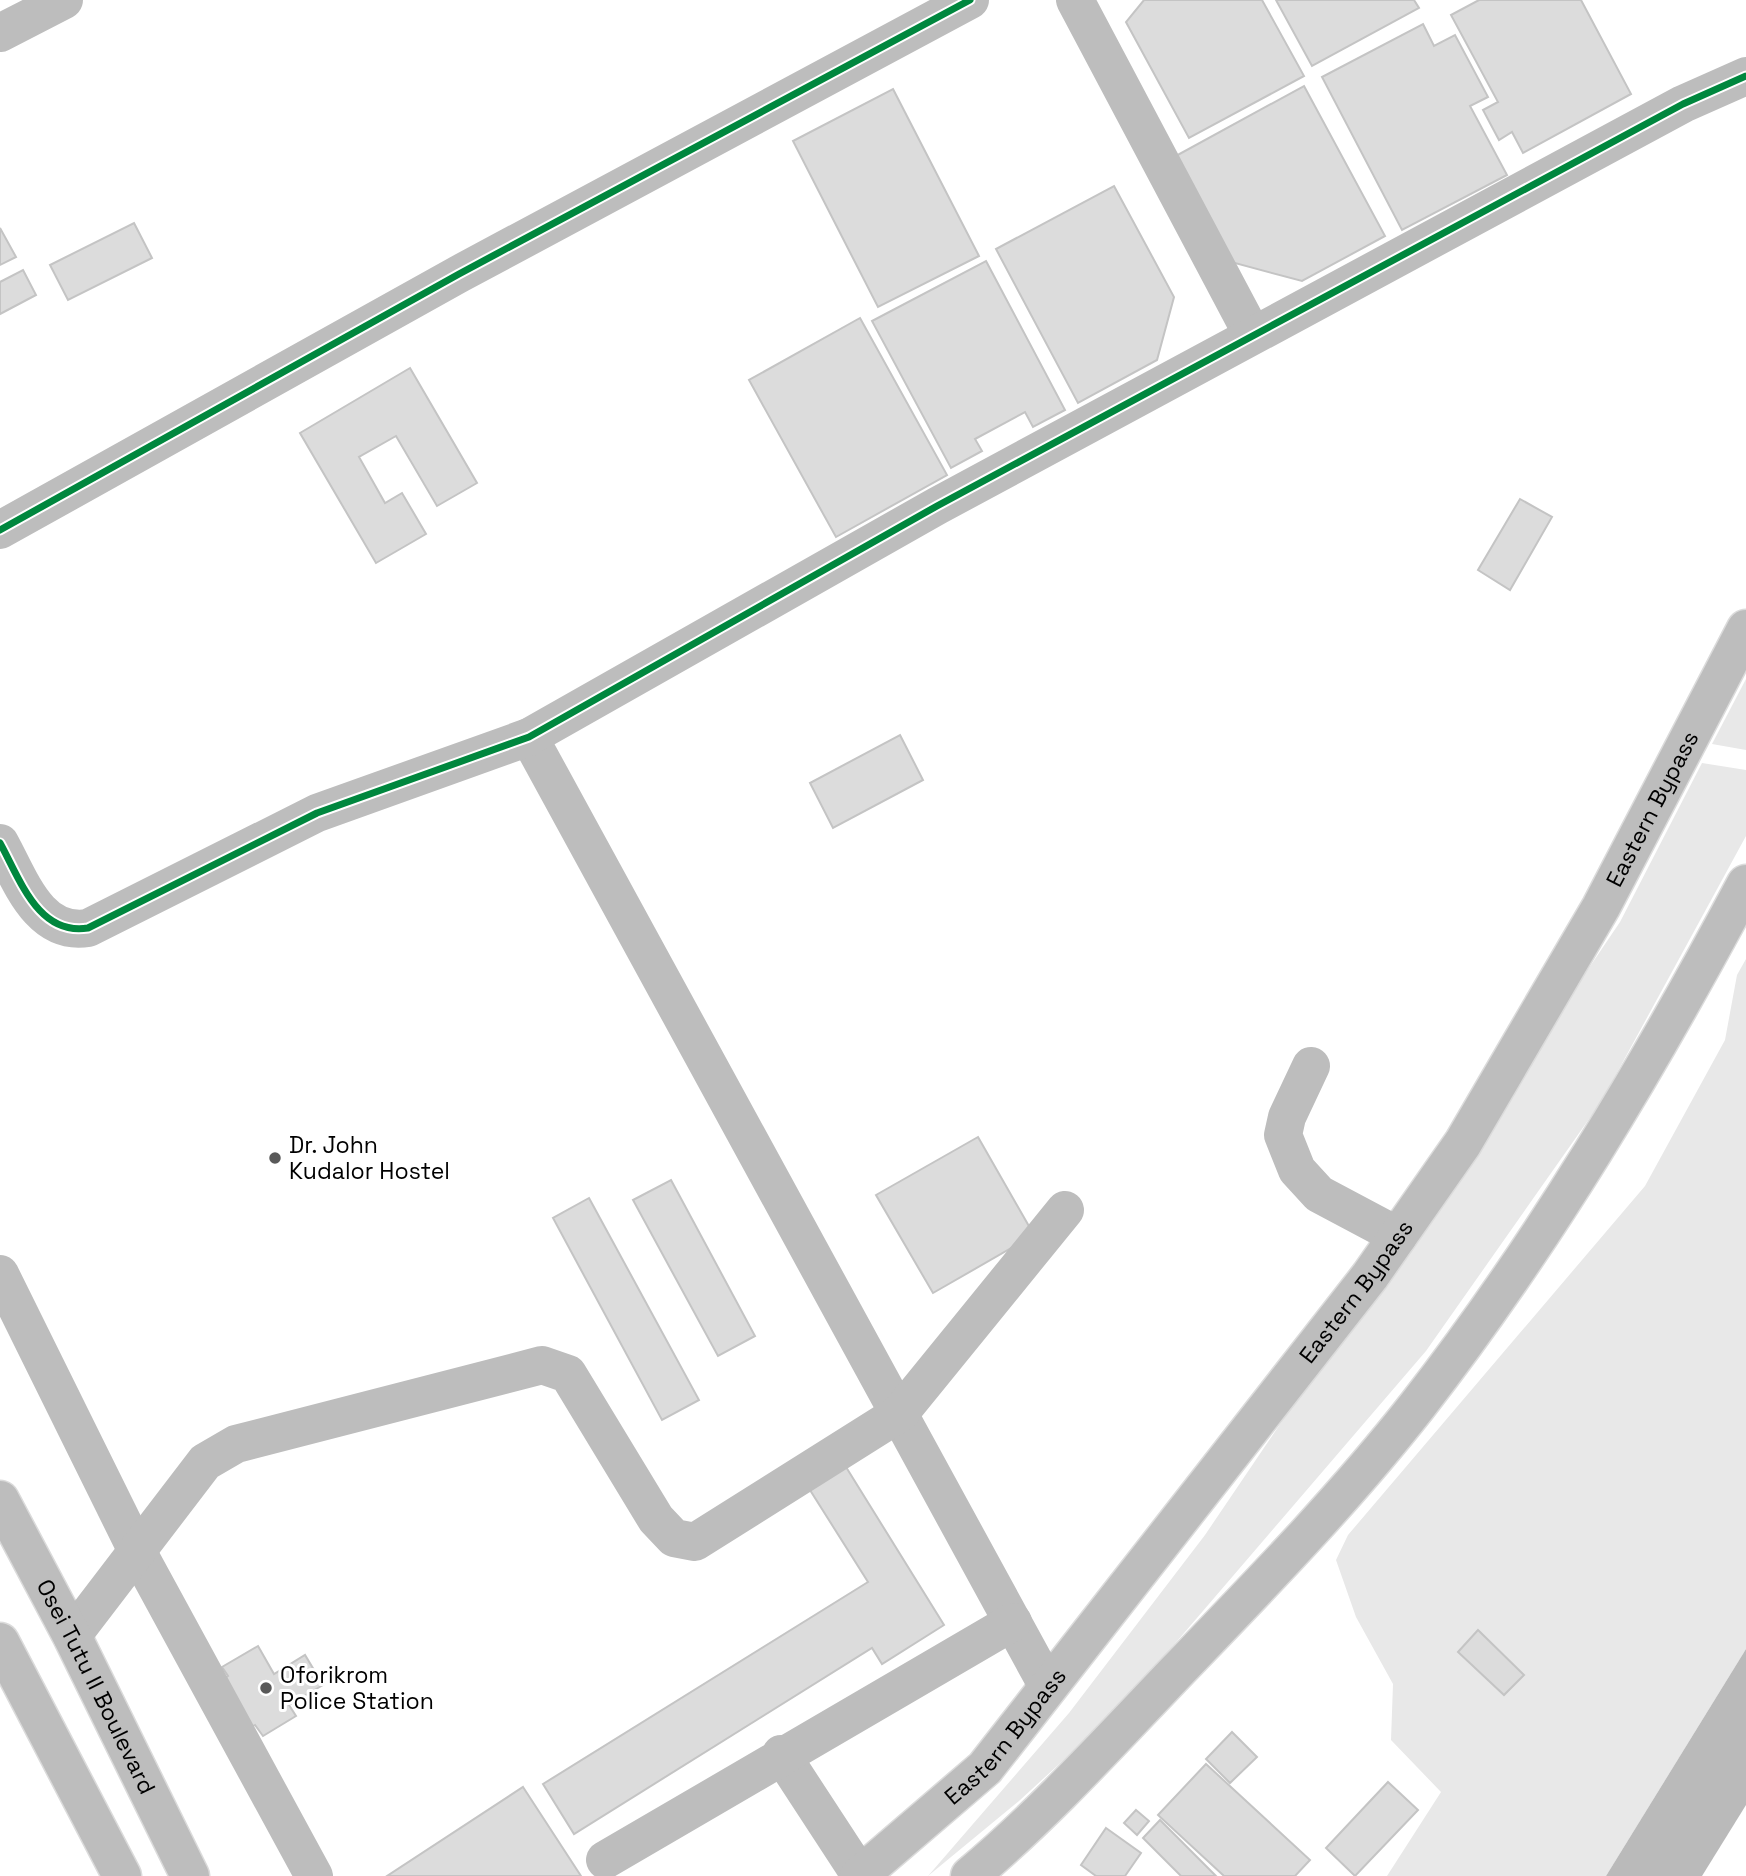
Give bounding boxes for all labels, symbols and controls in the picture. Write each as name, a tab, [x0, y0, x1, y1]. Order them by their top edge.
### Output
street label: Eastern Bypass	[1599, 726, 1705, 892]
place label: Dr. John Kudalor Hostel	[289, 1130, 450, 1186]
marker: Dr. John Kudalor Hostel	[267, 1150, 283, 1166]
street label: Eastern Bypass	[1292, 1214, 1420, 1369]
street label: Osei Tutu II Boulevard	[30, 1574, 162, 1799]
place label: Oforikrom Police Station	[280, 1660, 434, 1716]
street label: Eastern Bypass	[938, 1662, 1073, 1811]
marker: Oforikrom Police Station	[258, 1680, 274, 1696]

